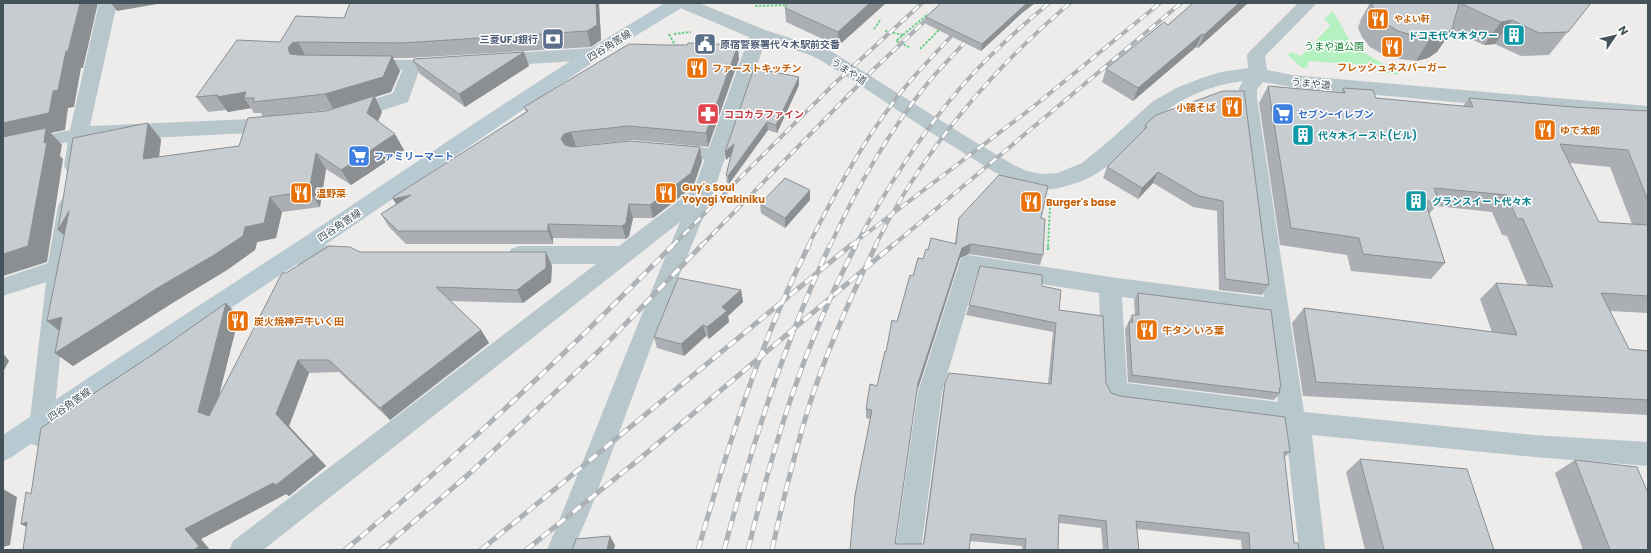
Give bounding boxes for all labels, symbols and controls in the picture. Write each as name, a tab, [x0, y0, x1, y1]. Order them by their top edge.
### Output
restaurant icon: やよい軒	[1365, 6, 1391, 32]
place label: やよい軒	[1394, 13, 1430, 25]
north arrow	[1595, 16, 1635, 56]
building icon: ドコモ代々木タワー	[1501, 22, 1527, 48]
text: N	[1614, 23, 1632, 38]
bank icon: 三菱UFJ銀行	[540, 26, 566, 52]
street label: 四谷角筈線	[584, 26, 634, 65]
place label: ドコモ代々木タワー	[1408, 28, 1498, 43]
public building icon: 原宿警察署代々木駅前交番	[692, 31, 718, 57]
place label: 三菱UFJ銀行	[480, 32, 538, 47]
restaurant icon: フレッシュネスバーガー	[1379, 34, 1405, 60]
place label: 原宿警察署代々木駅前交番	[720, 37, 840, 52]
park label: うまや道公園	[1304, 39, 1364, 54]
street label: うまや道	[828, 54, 870, 89]
restaurant icon: ファーストキッチン	[684, 55, 710, 81]
place label: フレッシュネスバーガー	[1337, 60, 1447, 75]
place label: ファーストキッチン	[712, 61, 802, 76]
street label: うまや道	[1290, 74, 1332, 93]
restaurant icon: 小諸そば	[1219, 94, 1245, 120]
place label: 小諸そば	[1176, 100, 1216, 115]
pharmacy icon: ココカラファイン	[695, 101, 721, 127]
supermarket icon: セブン-イレブン	[1270, 101, 1296, 127]
place label: ココカラファイン	[724, 107, 804, 122]
place label: セブン-イレブン	[1298, 107, 1374, 122]
restaurant icon: ゆで太郎	[1532, 117, 1558, 143]
building icon: 代々木イースト(ビル)	[1290, 122, 1316, 148]
place label: ゆで太郎	[1560, 123, 1600, 138]
place label: 代々木イースト(ビル)	[1318, 128, 1417, 143]
supermarket icon: ファミリーマート	[346, 143, 372, 169]
place label: ファミリーマート	[374, 149, 454, 164]
restaurant icon: 温野菜	[288, 180, 314, 206]
restaurant icon: Guy's Soul Yoyogi Yakiniku	[653, 180, 679, 206]
place label: Guy's Soul Yoyogi Yakiniku	[682, 180, 765, 207]
place label: 温野菜	[316, 186, 346, 201]
building icon: グランスイート代々木	[1403, 188, 1429, 214]
restaurant icon: Burger's base	[1018, 189, 1044, 215]
place label: グランスイート代々木	[1432, 194, 1532, 209]
place label: Burger's base	[1046, 195, 1116, 210]
street label: 四谷角筈線	[314, 205, 364, 246]
restaurant icon: 炭火焼神戸牛いく田	[225, 308, 251, 334]
place label: 炭火焼神戸牛いく田	[254, 314, 344, 329]
restaurant icon: 牛タン いろ葉	[1134, 317, 1160, 343]
place label: 牛タン いろ葉	[1162, 323, 1224, 338]
street label: 四谷角筈線	[45, 384, 94, 425]

